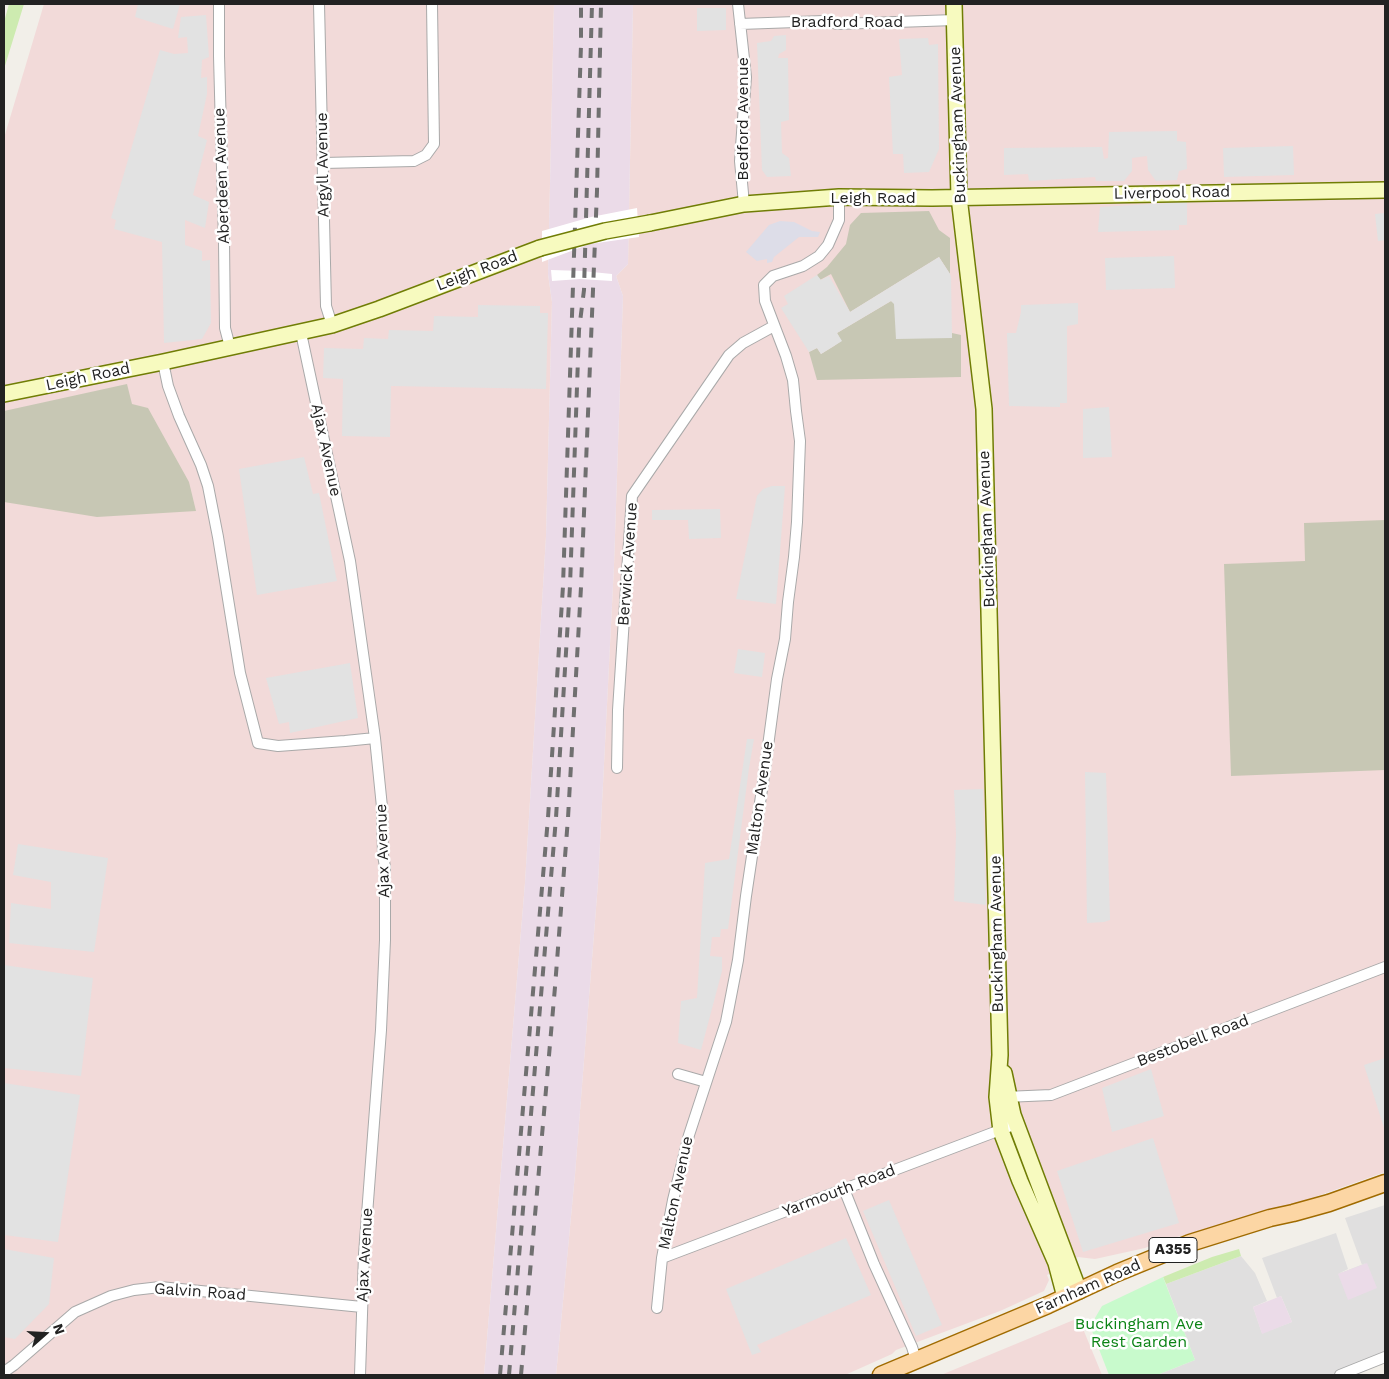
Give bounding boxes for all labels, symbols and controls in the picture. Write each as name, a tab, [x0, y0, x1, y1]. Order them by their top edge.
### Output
street label: Bradford Road	[791, 12, 903, 32]
street label: Buckingham Avenue	[946, 46, 970, 204]
street label: Bedford Avenue	[733, 57, 753, 181]
street label: Aberdeen Avenue	[210, 107, 234, 245]
street label: Argyll Avenue	[312, 112, 334, 218]
street label: Liverpool Road	[1114, 182, 1230, 204]
street label: Leigh Road	[830, 188, 916, 208]
street label: Leigh Road	[434, 247, 520, 295]
street label: Leigh Road	[44, 359, 132, 395]
street label: Ajax Avenue	[307, 402, 345, 498]
street label: Buckingham Avenue	[975, 450, 999, 608]
street label: Berwick Avenue	[614, 502, 642, 626]
street label: Malton Avenue	[742, 739, 778, 857]
street label: Ajax Avenue	[372, 803, 394, 899]
street label: Buckingham Avenue	[986, 855, 1008, 1013]
street label: Bestobell Road	[1134, 1011, 1252, 1071]
street label: Malton Avenue	[655, 1135, 697, 1251]
street label: Yarmouth Road	[780, 1161, 898, 1221]
street label: Ajax Avenue	[353, 1207, 377, 1303]
road number: A355	[1149, 1238, 1197, 1262]
street label: Farnham Road	[1032, 1255, 1144, 1319]
street label: Galvin Road	[153, 1279, 247, 1305]
north arrow	[20, 1309, 70, 1359]
park label: Buckingham Ave Rest Garden	[1075, 1314, 1203, 1352]
text: N	[50, 1322, 68, 1337]

